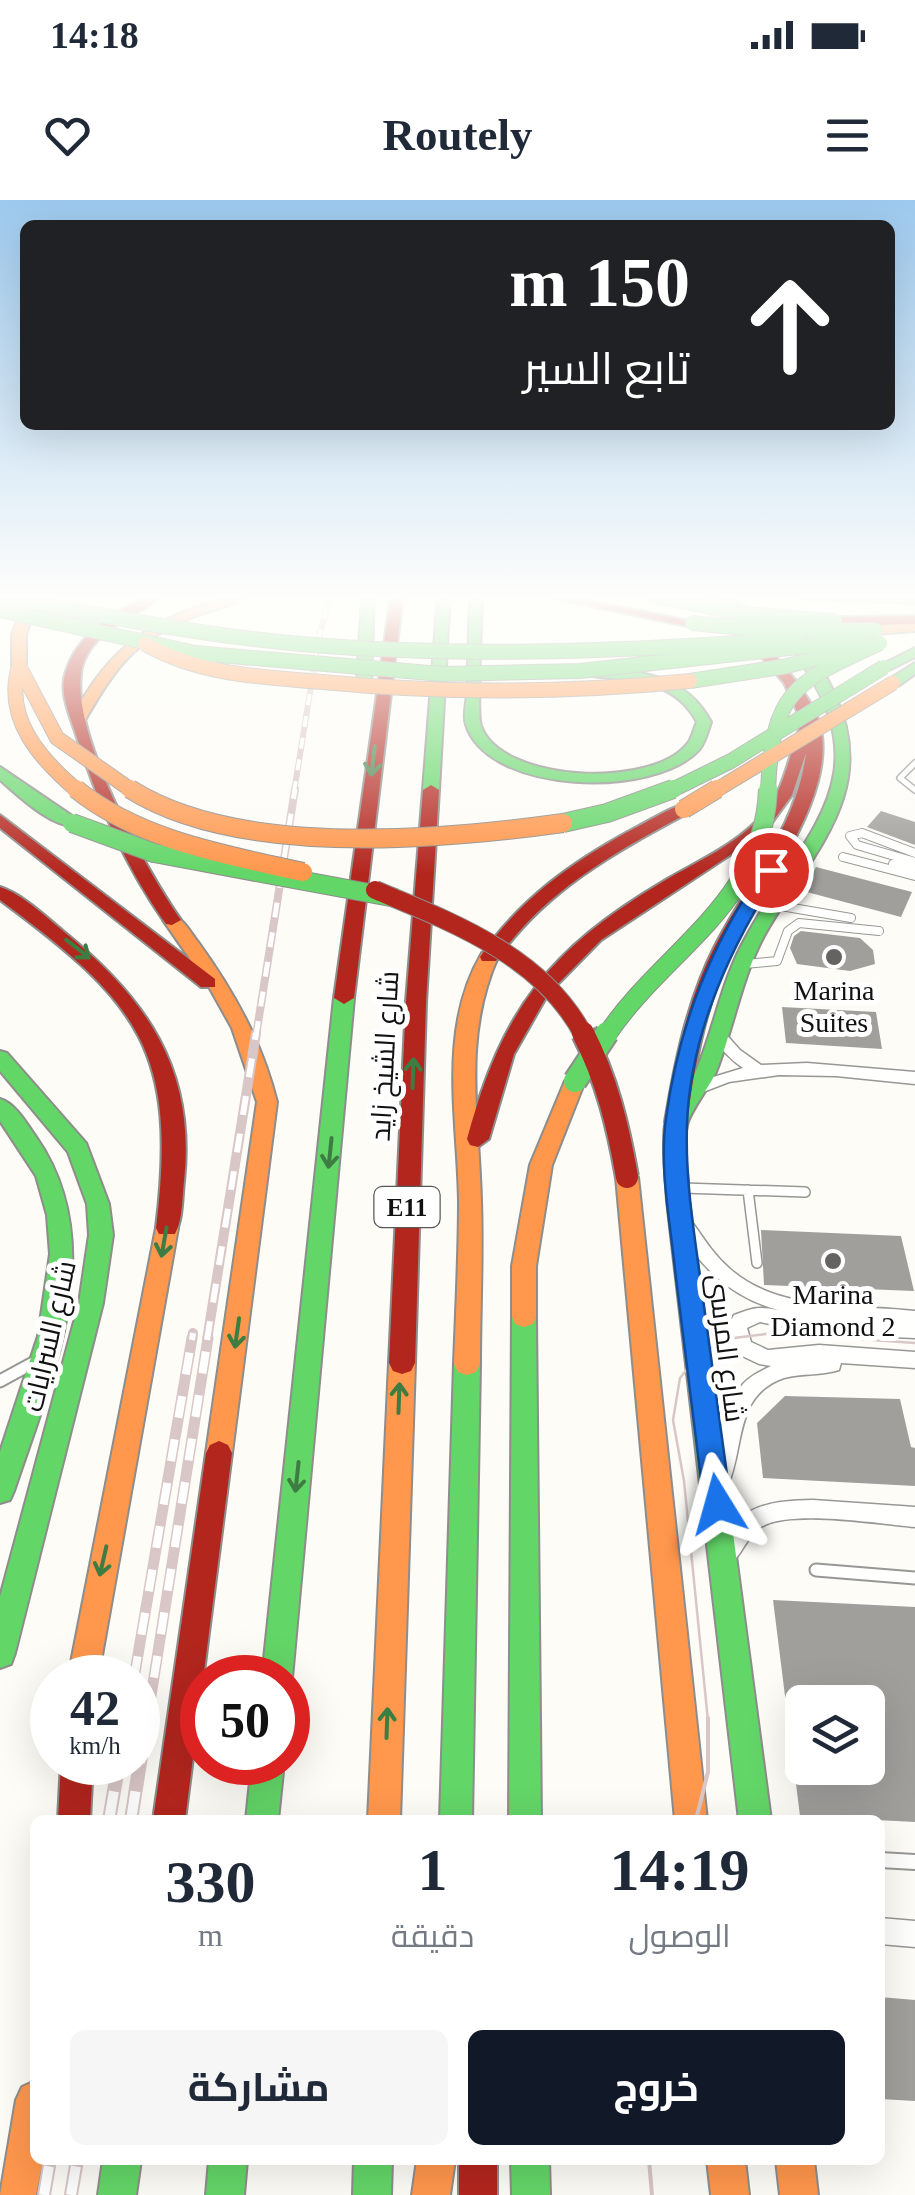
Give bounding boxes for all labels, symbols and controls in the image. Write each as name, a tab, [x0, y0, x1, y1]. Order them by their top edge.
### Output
text: 14:18	[50, 14, 139, 56]
icon: heart	[40, 108, 95, 163]
icon: menu	[820, 108, 875, 163]
text: Routely	[383, 110, 533, 160]
text: 150 m	[509, 244, 690, 321]
icon: ahead	[725, 260, 855, 390]
text: تابع السير	[523, 344, 690, 394]
one-way arrow	[363, 744, 382, 776]
pin	[729, 828, 814, 913]
icon: arrive	[744, 843, 799, 898]
one-way arrow	[65, 938, 91, 960]
marker: Marina Suites	[823, 946, 845, 968]
street label: شارع الشيخ زايد	[365, 970, 407, 1142]
place label: Marina Suites	[794, 975, 875, 1038]
one-way arrow	[404, 1058, 423, 1090]
one-way arrow	[320, 1137, 339, 1169]
road number: E11	[374, 1187, 440, 1227]
one-way arrow	[154, 1225, 173, 1258]
marker: Marina Diamond 2	[822, 1250, 844, 1272]
street label: شارع السرايات	[17, 1258, 85, 1415]
street label: شارع المرسى	[699, 1272, 751, 1424]
place label: Marina Diamond 2	[770, 1279, 896, 1342]
one-way arrow	[227, 1317, 246, 1349]
one-way arrow	[390, 1382, 409, 1414]
position arrow	[666, 1452, 770, 1556]
one-way arrow	[287, 1460, 306, 1492]
one-way arrow	[93, 1544, 111, 1576]
speed limit sign: 50	[180, 1655, 310, 1785]
text: 42	[70, 1680, 120, 1736]
map controls	[785, 1685, 885, 1785]
button: layers	[785, 1685, 885, 1785]
one-way arrow	[378, 1707, 397, 1739]
text: km/h	[69, 1732, 121, 1759]
text: 1	[418, 1837, 448, 1903]
text: 14:19	[610, 1837, 750, 1903]
text: 330	[165, 1849, 255, 1915]
text: m	[198, 1917, 223, 1953]
text: دقيقة	[391, 1918, 474, 1954]
text: الوصول	[629, 1918, 731, 1954]
button: مشاركة	[70, 2030, 448, 2145]
button: خروج	[468, 2030, 845, 2145]

